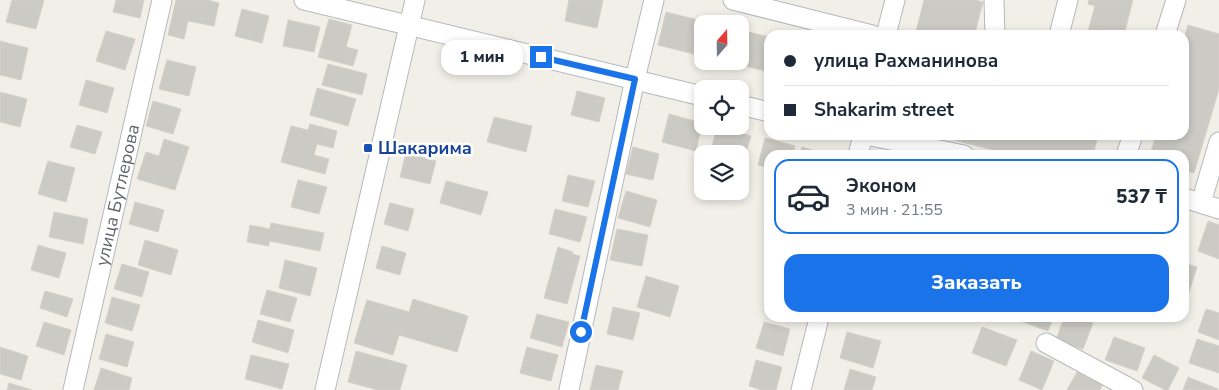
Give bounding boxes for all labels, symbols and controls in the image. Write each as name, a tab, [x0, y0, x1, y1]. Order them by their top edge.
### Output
north arrow	[694, 15, 749, 70]
map controls	[694, 15, 749, 200]
callout: 1 мин	[441, 40, 524, 74]
text: 1 мин	[459, 46, 505, 68]
route end	[530, 46, 552, 68]
text: улица Рахманинова	[814, 48, 999, 74]
button: locate	[694, 80, 749, 135]
text: Shakarim street	[814, 97, 954, 123]
street label: улица Бутлерова	[90, 122, 145, 268]
place label: Шакарима	[378, 136, 472, 160]
marker: Шакарима	[362, 142, 374, 154]
button: layers	[694, 145, 749, 200]
text: Эконом	[846, 173, 917, 199]
icon: car	[786, 174, 831, 219]
text: 537 ₸	[1116, 184, 1167, 210]
text: 3 мин · 21:55	[846, 199, 943, 221]
button: Заказать	[784, 254, 1169, 312]
route start	[570, 321, 592, 343]

